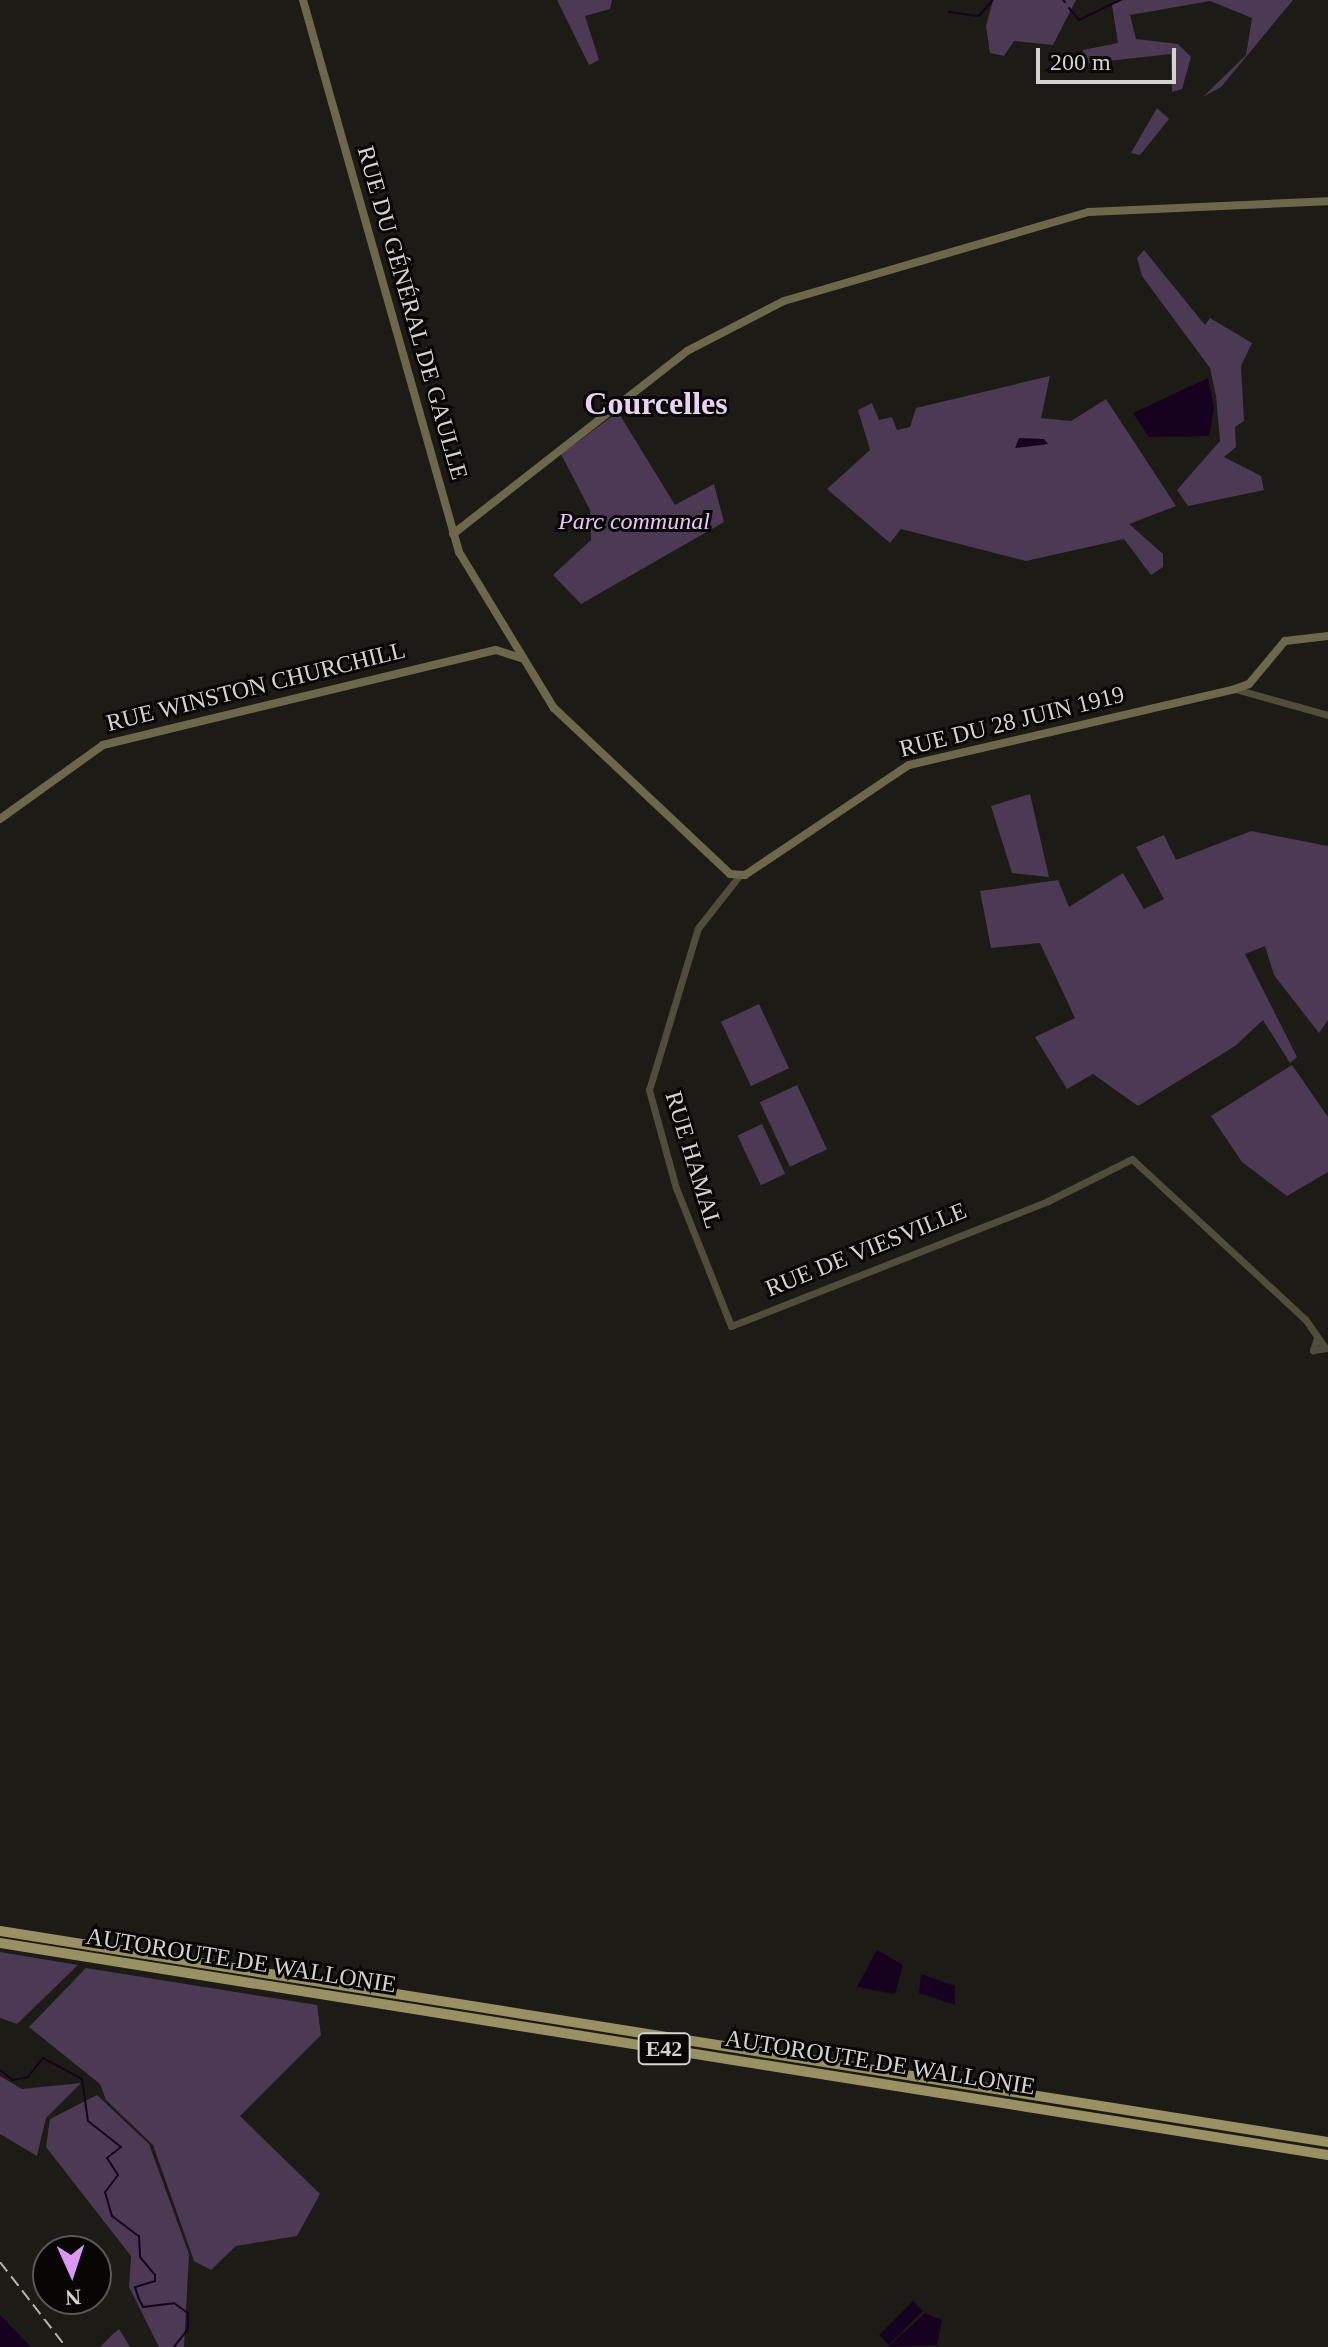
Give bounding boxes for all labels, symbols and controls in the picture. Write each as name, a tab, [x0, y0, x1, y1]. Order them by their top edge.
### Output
scale bar	[1040, 32, 1180, 82]
text: 200 m	[1050, 49, 1111, 75]
street label: RUE DU GÉNÉRAL DE GAULLE	[350, 142, 474, 484]
district label: Courcelles	[584, 384, 728, 422]
park label: Parc communal	[558, 508, 710, 536]
street label: RUE WINSTON CHURCHILL	[103, 636, 409, 738]
street label: RUE DU 28 JUIN 1919	[897, 680, 1127, 764]
street label: RUE HAMAL	[658, 1088, 728, 1232]
street label: RUE DE VIESVILLE	[761, 1196, 971, 1304]
street label: AUTOROUTE DE WALLONIE	[84, 1922, 398, 2000]
street label: AUTOROUTE DE WALLONIE	[723, 2024, 1037, 2102]
road number: E42	[636, 2031, 692, 2067]
north arrow	[32, 2235, 112, 2315]
text: N	[65, 2285, 82, 2310]

